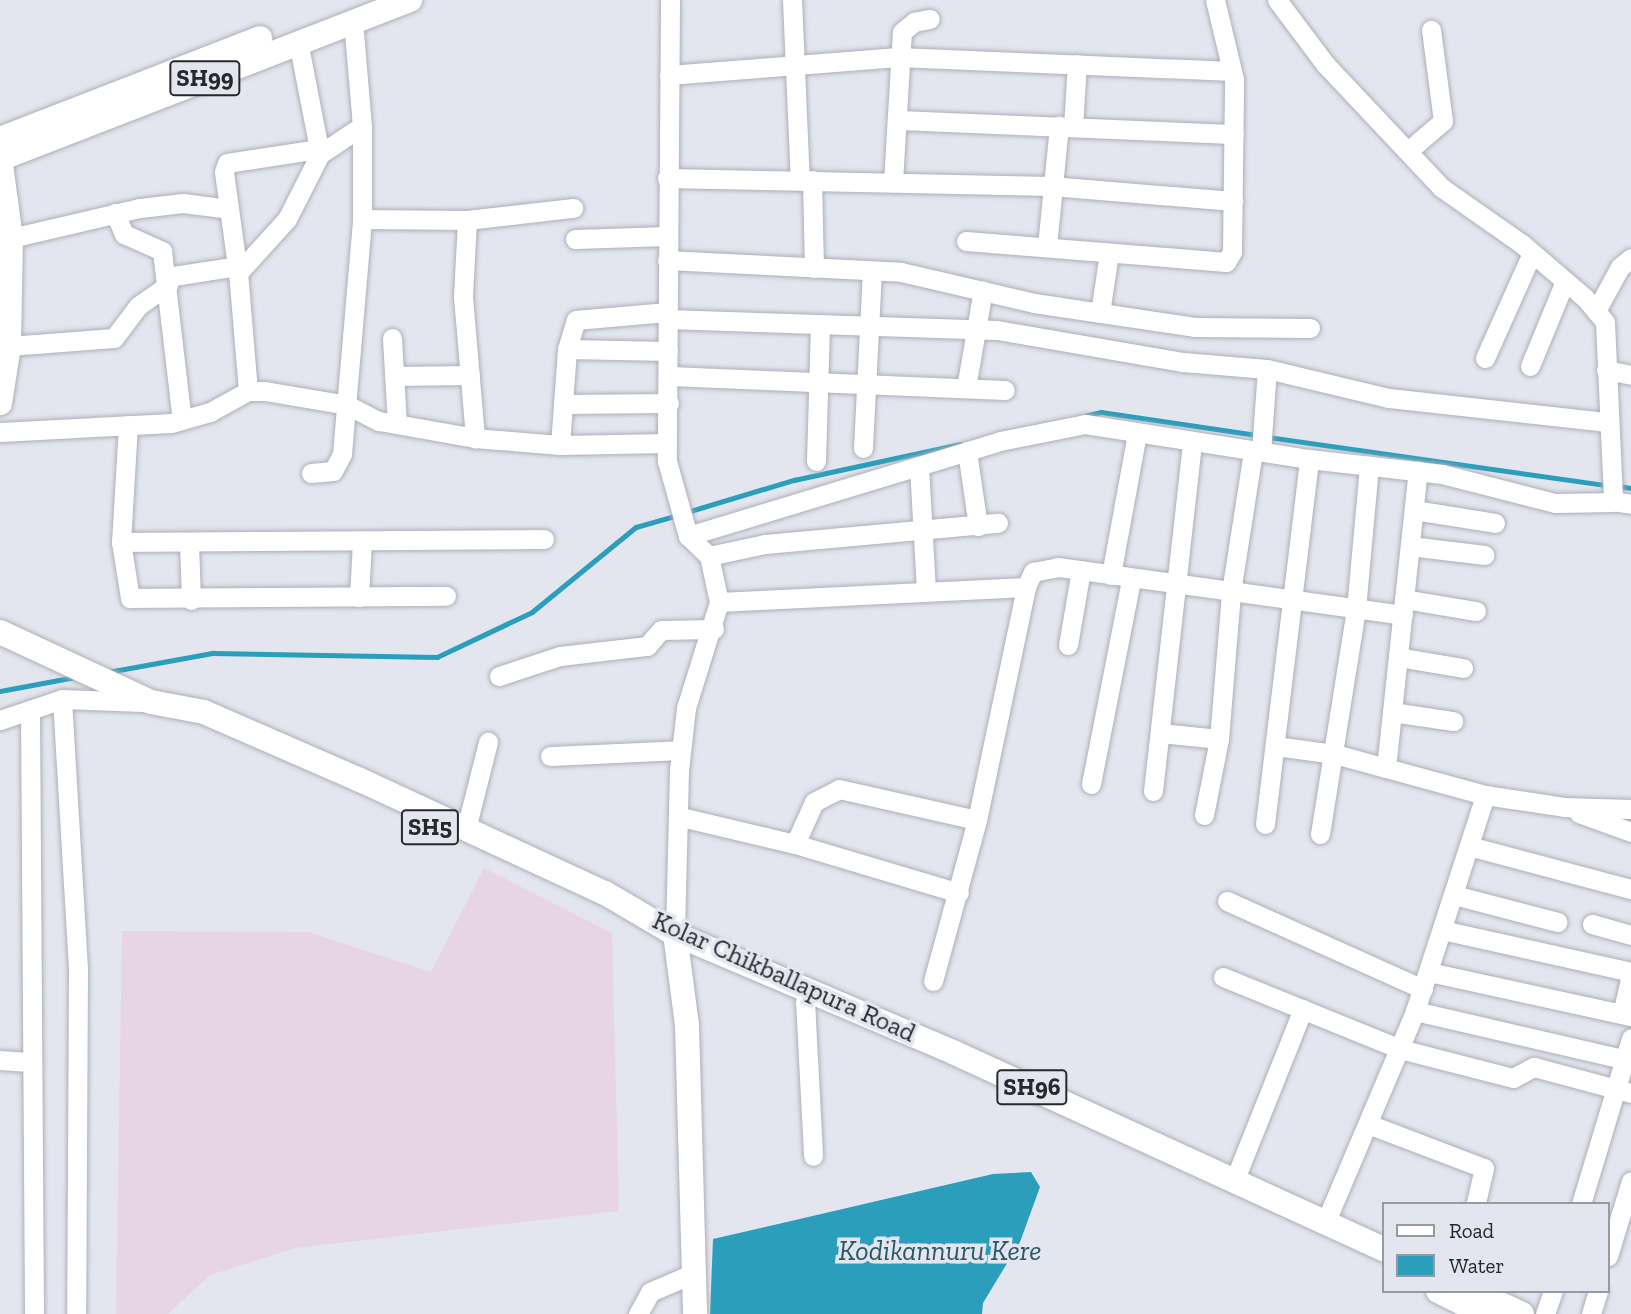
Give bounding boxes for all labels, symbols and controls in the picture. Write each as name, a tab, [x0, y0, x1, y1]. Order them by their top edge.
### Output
road number: SH99	[168, 57, 242, 98]
road number: SH5	[400, 806, 460, 848]
street label: Kolar Chikballapura Road	[647, 905, 921, 1049]
road number: SH96	[995, 1066, 1069, 1107]
legend	[1382, 1202, 1610, 1293]
text: Road	[1449, 1218, 1494, 1243]
water label: Kodikannuru Kere	[838, 1234, 1042, 1268]
text: Water	[1449, 1253, 1504, 1278]

